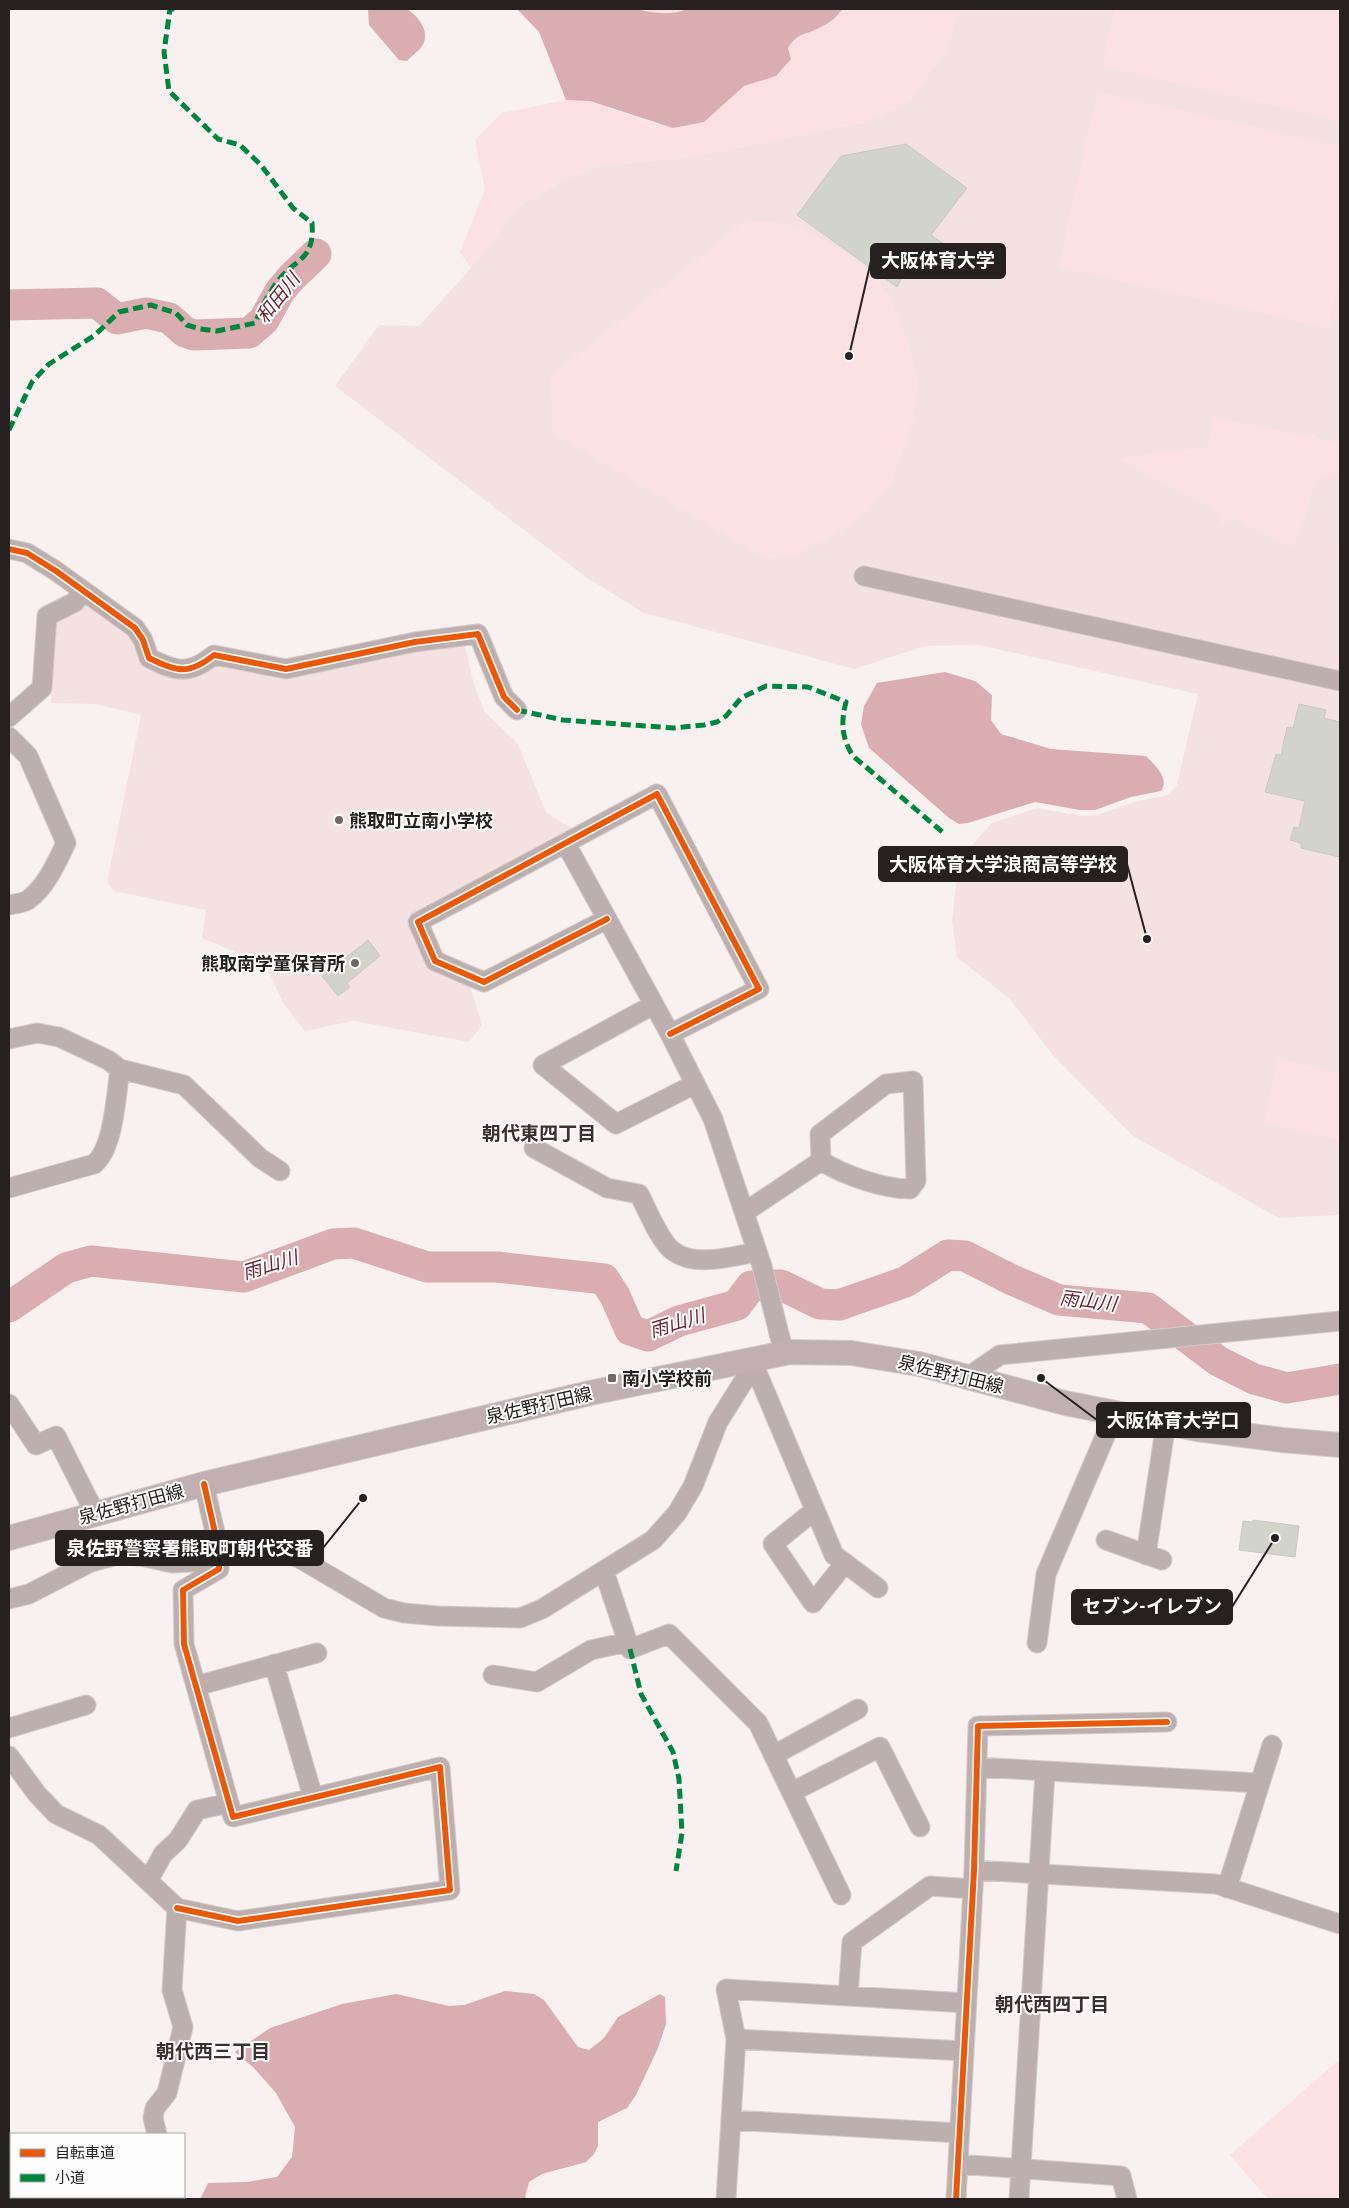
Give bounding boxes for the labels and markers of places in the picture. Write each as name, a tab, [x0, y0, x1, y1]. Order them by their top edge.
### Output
callout: 大阪体育大学	[871, 244, 1005, 278]
place label: 熊取町立南小学校	[349, 810, 493, 831]
marker: 熊取町立南小学校	[333, 814, 345, 826]
callout: 大阪体育大学浪商高等学校	[879, 847, 1127, 881]
place label: 熊取南学童保育所	[201, 953, 345, 974]
marker: 熊取南学童保育所	[349, 957, 361, 969]
place label: 南小学校前	[622, 1368, 712, 1389]
marker: 南小学校前	[606, 1372, 618, 1384]
callout: 大阪体育大学口	[1097, 1403, 1250, 1437]
callout: 泉佐野警察署熊取町朝代交番	[56, 1531, 323, 1565]
callout: セブン-イレブン	[1072, 1590, 1232, 1624]

